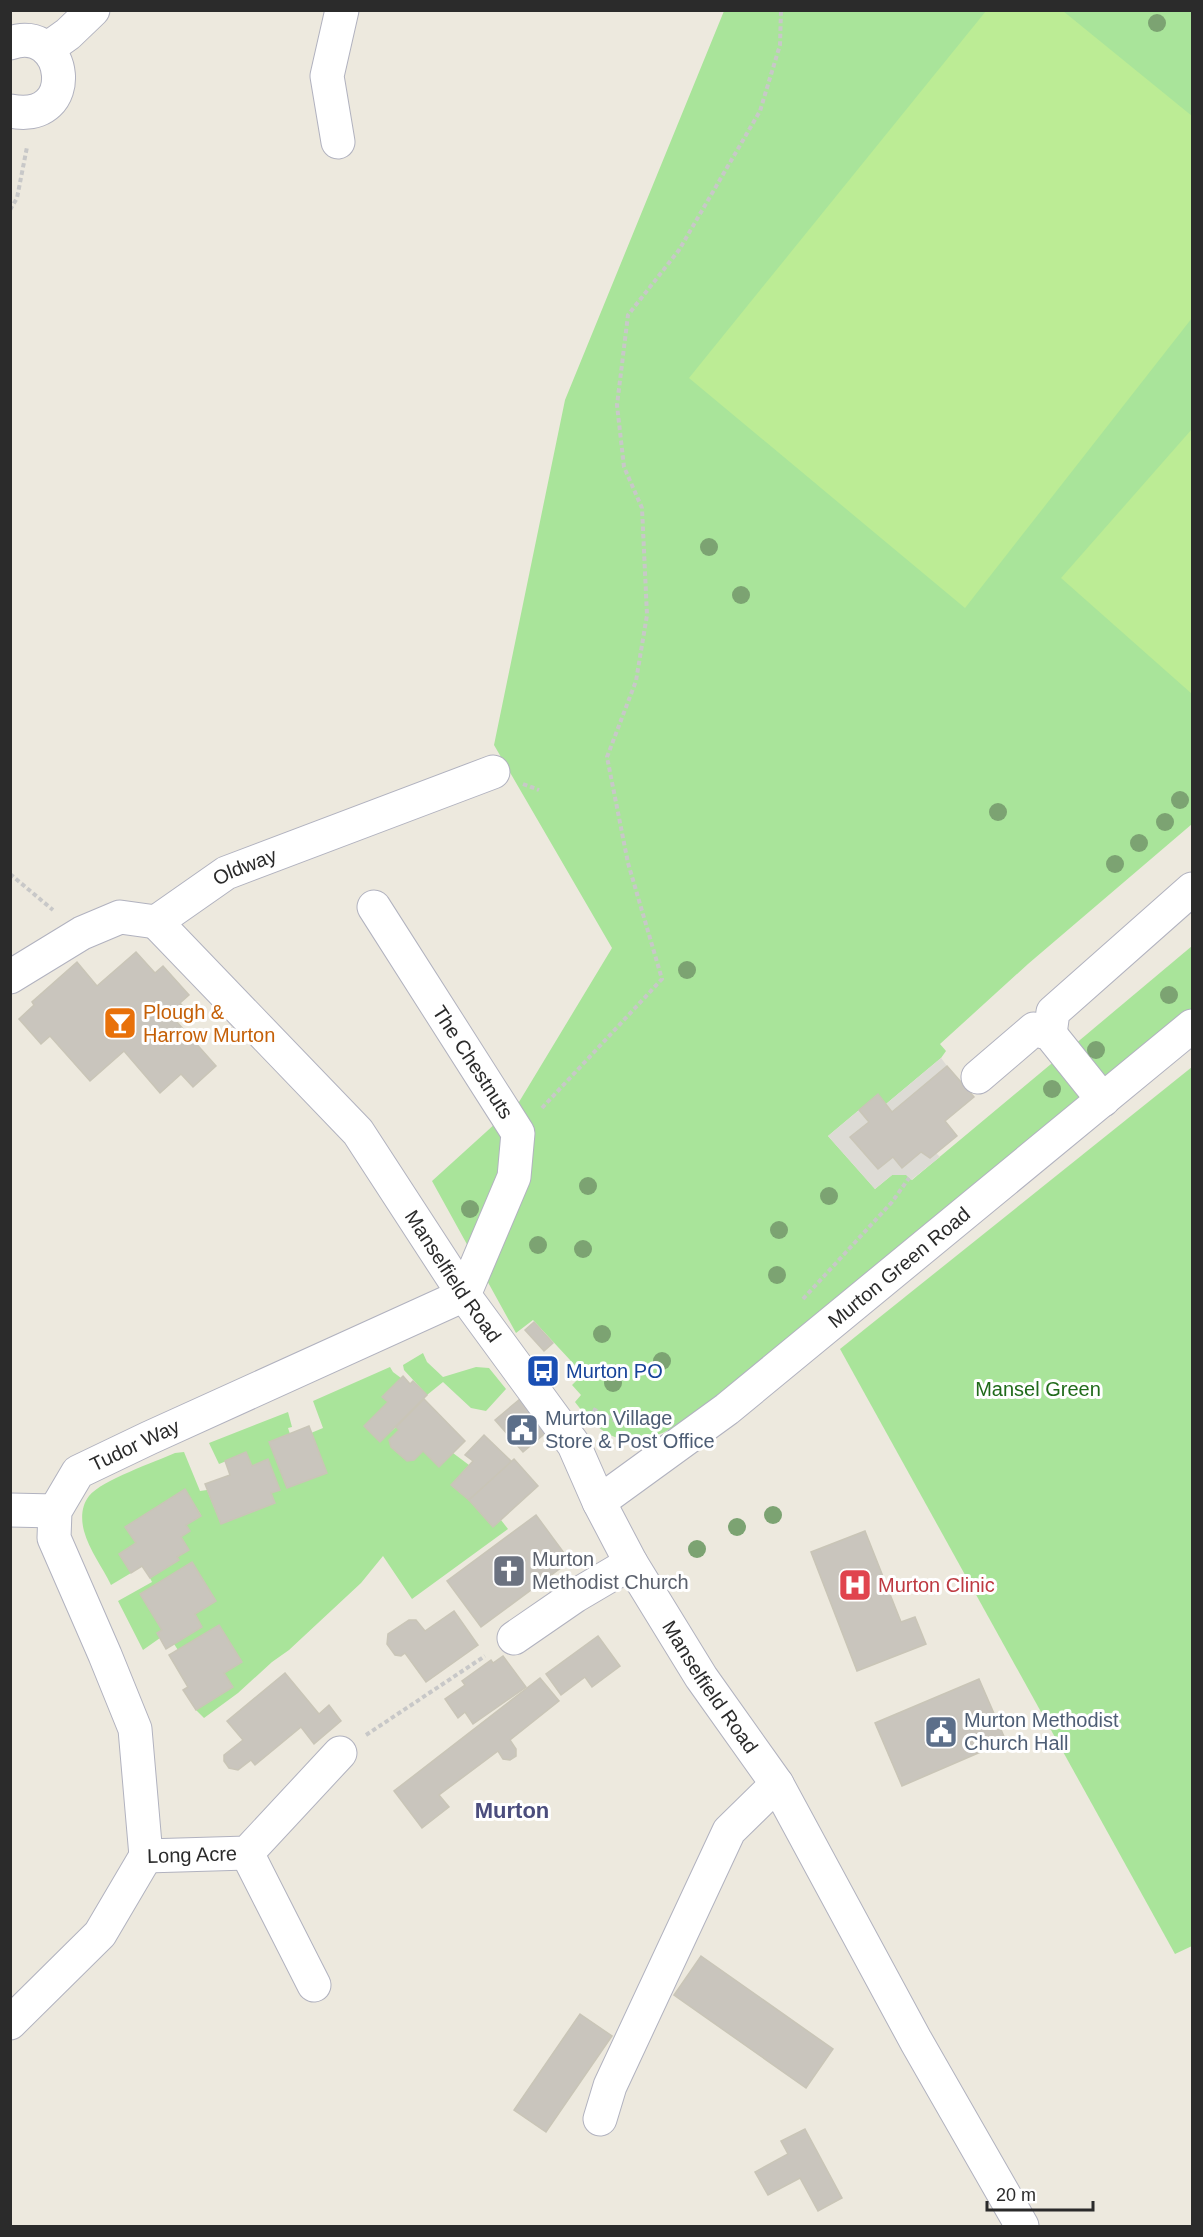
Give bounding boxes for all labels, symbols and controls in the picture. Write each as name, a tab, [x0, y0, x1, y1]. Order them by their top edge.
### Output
street label: Oldway	[208, 844, 279, 890]
place label: Plough & Harrow Murton	[143, 1001, 275, 1046]
street label: The Chestnuts	[428, 1001, 518, 1123]
bar icon: Plough & Harrow Murton	[102, 1005, 138, 1041]
street label: Murton Green Road	[824, 1203, 974, 1332]
street label: Manselfield Road	[401, 1206, 506, 1346]
bus stop icon: Murton PO	[525, 1353, 561, 1389]
place label: Murton PO	[566, 1360, 663, 1382]
park label: Mansel Green	[975, 1378, 1101, 1400]
place label: Murton Village Store & Post Office	[545, 1407, 715, 1452]
public building icon: Murton Village Store & Post Office	[504, 1412, 540, 1448]
street label: Tudor Way	[86, 1415, 183, 1476]
place label: Murton Methodist Church	[532, 1548, 689, 1593]
church icon: Murton Methodist Church	[491, 1553, 527, 1589]
hospital icon: Murton Clinic	[837, 1567, 873, 1603]
place label: Murton Clinic	[878, 1574, 995, 1596]
street label: Manselfield Road	[658, 1617, 762, 1757]
place label: Murton Methodist Church Hall	[964, 1709, 1119, 1754]
public building icon: Murton Methodist Church Hall	[923, 1714, 959, 1750]
district label: Murton	[475, 1798, 549, 1823]
street label: Long Acre	[147, 1842, 237, 1867]
scale bar	[987, 2174, 1094, 2212]
text: 20 m	[996, 2185, 1036, 2205]

